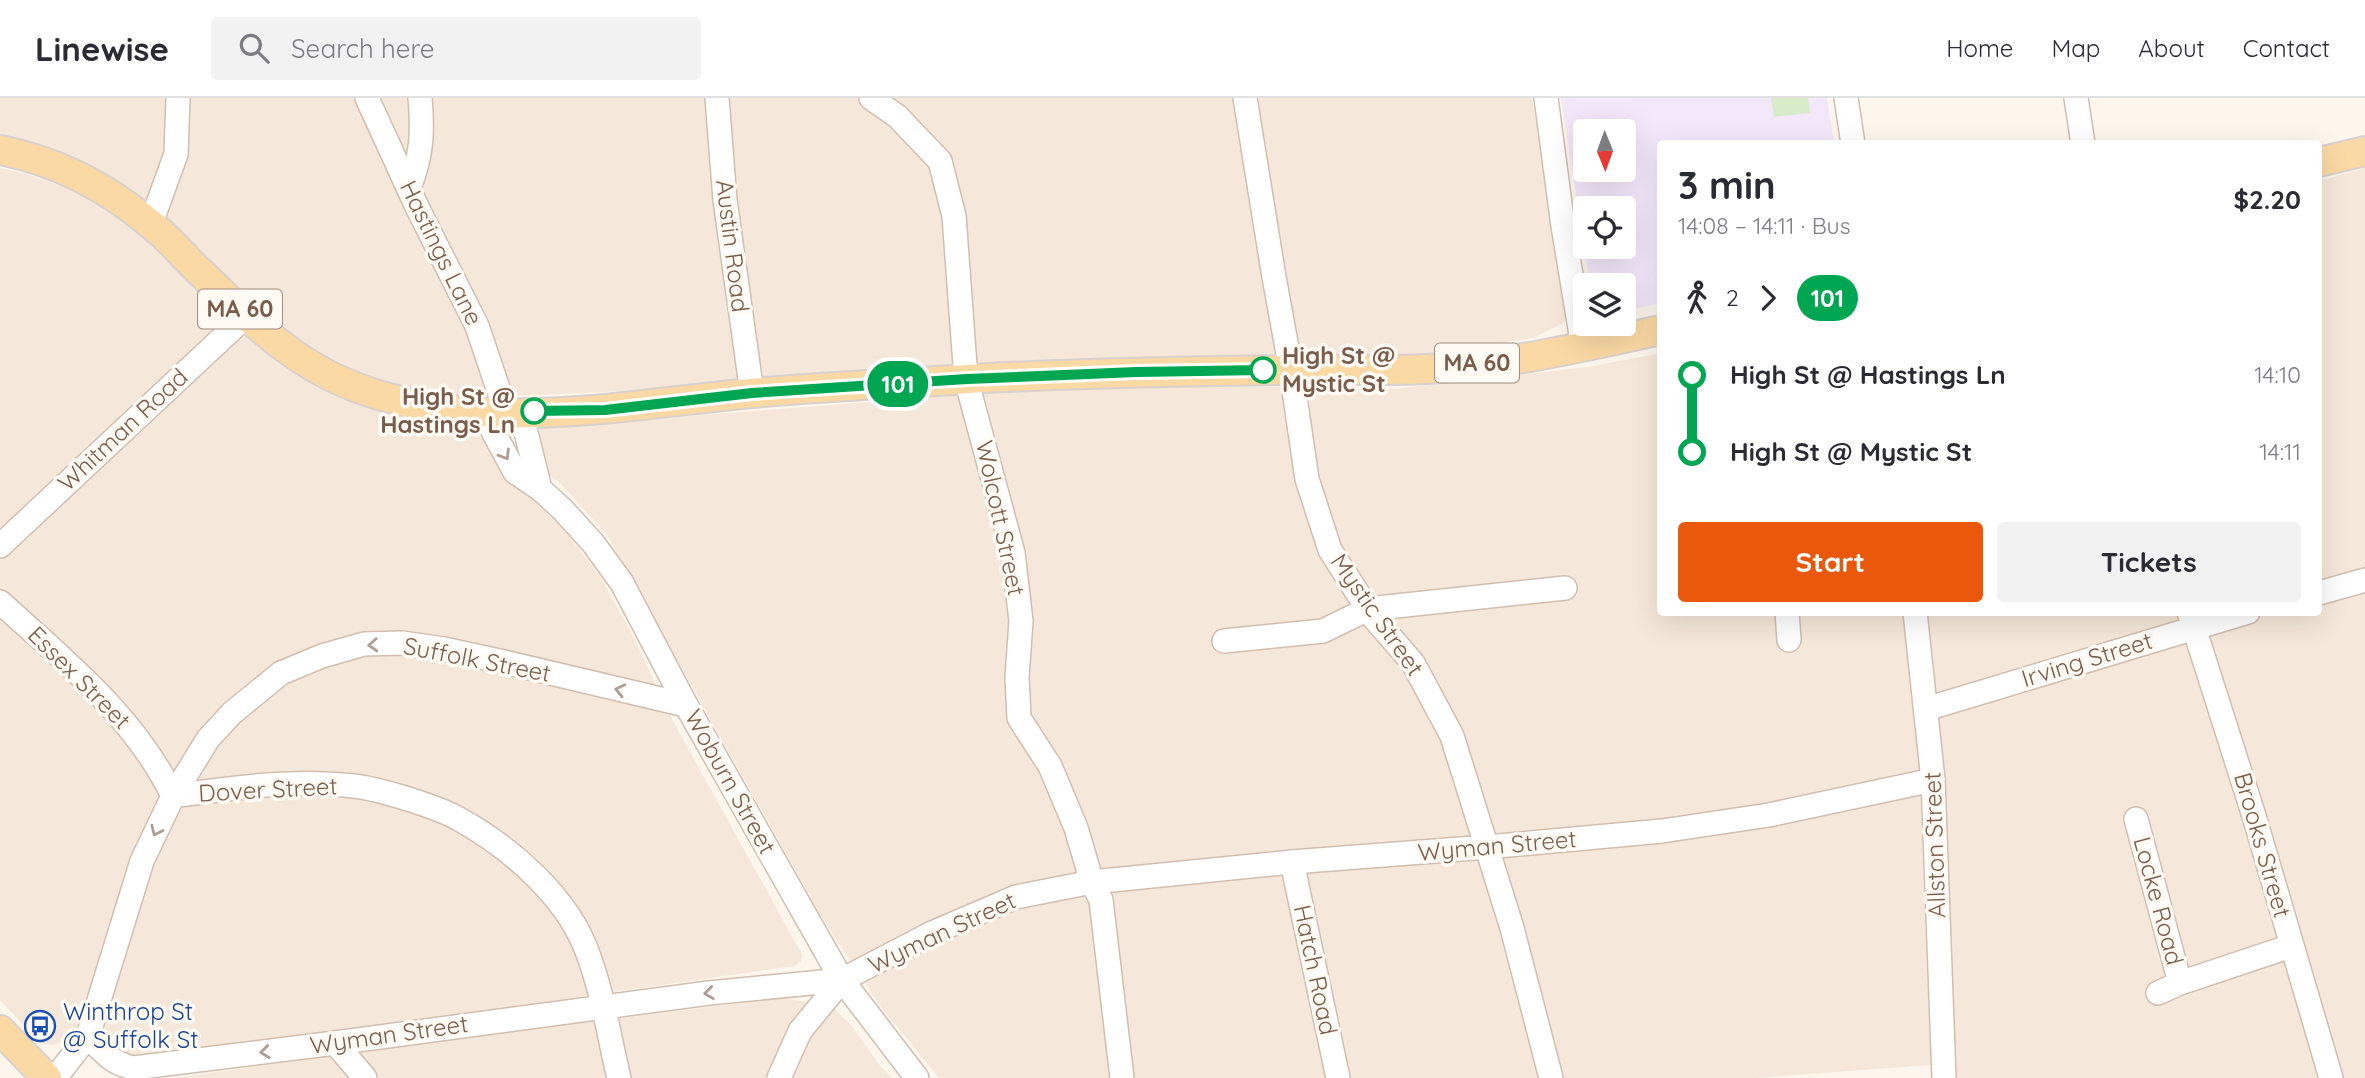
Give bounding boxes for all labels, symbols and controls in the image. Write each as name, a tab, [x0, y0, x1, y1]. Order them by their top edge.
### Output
search box	[211, 17, 701, 80]
text: Linewise	[35, 28, 169, 69]
icon: search	[235, 29, 273, 67]
text: Search here	[291, 32, 435, 65]
text: Home	[1946, 33, 2013, 63]
text: Map	[2051, 33, 2100, 63]
text: About	[2138, 33, 2205, 63]
text: Contact	[2243, 33, 2330, 63]
north arrow	[1573, 119, 1636, 182]
map controls	[1573, 119, 1636, 336]
text: 3 min	[1678, 161, 1776, 209]
street label: Hastings Lane	[394, 175, 490, 330]
street label: Austin Road	[710, 178, 756, 314]
text: $2.20	[2233, 183, 2301, 216]
button: locate	[1573, 196, 1636, 259]
text: 14:08 – 14:11 · Bus	[1678, 211, 1850, 240]
button: layers	[1573, 273, 1636, 336]
icon: walk	[1678, 279, 1716, 317]
icon: forward	[1749, 279, 1787, 317]
text: 2	[1726, 283, 1739, 312]
text: 101	[1811, 283, 1844, 313]
road number: MA 60	[198, 290, 282, 328]
place label: High St @ Mystic St	[1282, 340, 1395, 398]
road number: MA 60	[1435, 344, 1519, 382]
marker: High St @ Mystic St	[1250, 357, 1276, 383]
text: High St @ Hastings Ln	[1730, 358, 2006, 391]
text: 14:10	[2254, 360, 2301, 389]
line badge: 101	[858, 361, 938, 407]
street label: Whitman Road	[51, 362, 193, 497]
text: 101	[881, 369, 915, 399]
place label: High St @ Hastings Ln	[380, 381, 515, 439]
marker: High St @ Hastings Ln	[521, 398, 547, 424]
text: High St @ Mystic St	[1730, 435, 1972, 468]
street label: Wolcott Street	[970, 437, 1032, 598]
text: 14:11	[2259, 437, 2301, 466]
one-way arrow	[497, 447, 510, 460]
button: Start	[1678, 522, 1983, 602]
button: Tickets	[1997, 522, 2301, 602]
street label: Mystic Street	[1325, 548, 1431, 681]
street label: Essex Street	[22, 620, 137, 735]
street label: Irving Street	[2018, 625, 2156, 693]
street label: Suffolk Street	[401, 630, 553, 688]
one-way arrow	[367, 637, 378, 652]
one-way arrow	[614, 684, 626, 698]
street label: Woburn Street	[679, 704, 783, 859]
street label: Brooks Street	[2228, 769, 2298, 921]
street label: Dover Street	[198, 770, 338, 808]
street label: Allston Street	[1916, 771, 1952, 919]
street label: Wyman Street	[1416, 823, 1578, 867]
one-way arrow	[150, 824, 164, 836]
street label: Locke Road	[2127, 833, 2190, 968]
street label: Wyman Street	[863, 885, 1020, 979]
street label: Hatch Road	[1288, 902, 1344, 1037]
one-way arrow	[703, 986, 715, 1001]
place label: Winthrop St @ Suffolk St	[63, 996, 198, 1054]
street label: Wyman Street	[308, 1008, 470, 1060]
bus stop icon: Winthrop St @ Suffolk St	[23, 1009, 57, 1043]
one-way arrow	[259, 1044, 271, 1059]

